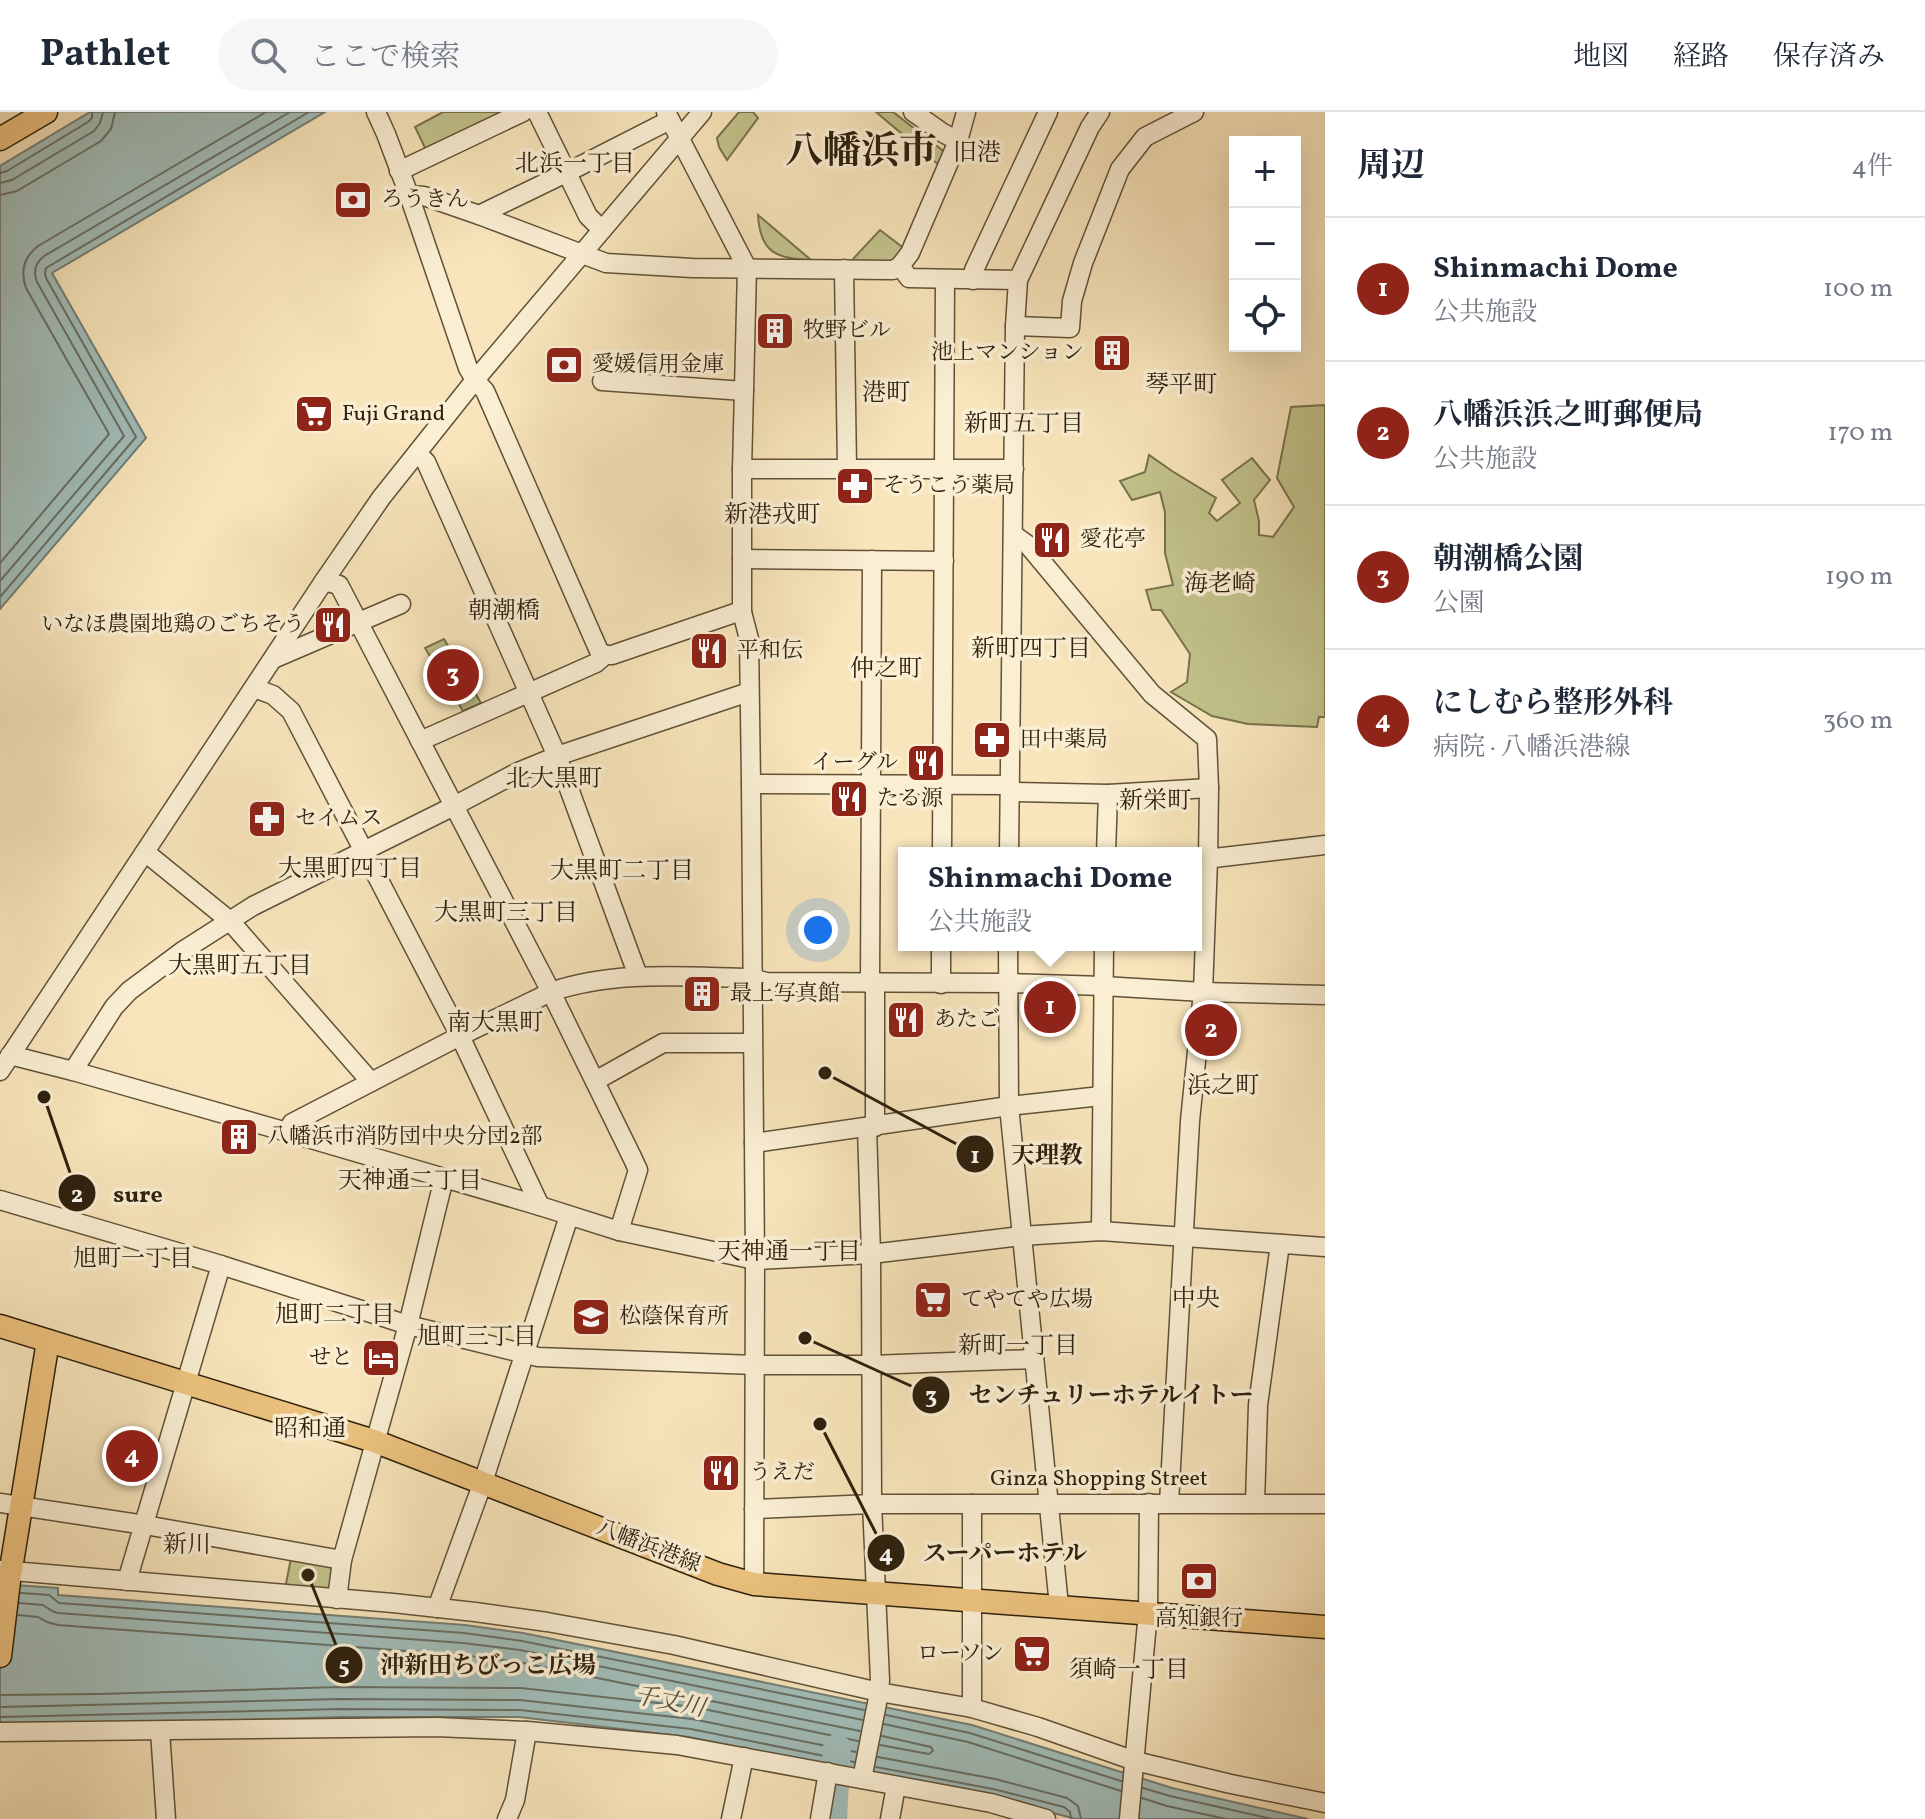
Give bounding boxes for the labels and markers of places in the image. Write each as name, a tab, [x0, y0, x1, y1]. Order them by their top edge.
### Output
bank icon: ろうきん	[332, 179, 374, 221]
place label: ろうきん	[381, 185, 469, 216]
building icon: 牧野ビル	[754, 310, 796, 352]
place label: 牧野ビル	[803, 316, 891, 347]
building icon: 池上マンション	[1091, 332, 1133, 374]
place label: 池上マンション	[931, 338, 1084, 369]
bank icon: 愛媛信用金庫	[543, 344, 585, 386]
place label: 愛媛信用金庫	[592, 350, 724, 381]
supermarket icon: Fuji Grand	[293, 393, 335, 435]
place label: Fuji Grand	[342, 399, 445, 430]
pharmacy icon: そうこう薬局	[834, 465, 876, 507]
place label: そうこう薬局	[883, 471, 1015, 502]
restaurant icon: 愛花亭	[1031, 519, 1073, 561]
place label: 愛花亭	[1080, 525, 1146, 556]
restaurant icon: いなほ農園地鶏のごちそう	[312, 604, 354, 646]
place label: いなほ農園地鶏のごちそう	[41, 610, 305, 641]
restaurant icon: 平和伝	[688, 630, 730, 672]
place label: 平和伝	[737, 636, 803, 667]
pin: 3	[427, 645, 479, 705]
pharmacy icon: 田中薬局	[971, 719, 1013, 761]
place label: 田中薬局	[1020, 725, 1108, 756]
restaurant icon: イーグル	[905, 742, 947, 784]
place label: イーグル	[811, 748, 898, 779]
restaurant icon: たる源	[828, 778, 870, 820]
place label: たる源	[877, 784, 943, 815]
pharmacy icon: セイムス	[246, 798, 288, 840]
place label: セイムス	[295, 804, 382, 835]
building icon: 最上写真館	[681, 973, 723, 1015]
pin: 1	[1024, 977, 1076, 1037]
place label: 最上写真館	[730, 979, 840, 1010]
restaurant icon: あたご	[885, 999, 927, 1041]
pin: 2	[1185, 1000, 1237, 1060]
place label: あたご	[934, 1005, 1000, 1036]
building icon: 八幡浜市消防団中央分団2部	[218, 1116, 260, 1158]
place label: 八幡浜市消防団中央分団2部	[267, 1122, 543, 1153]
callout: 天理教	[955, 1130, 1099, 1178]
callout: sure	[57, 1169, 178, 1217]
supermarket icon: てやてや広場	[912, 1279, 954, 1321]
place label: てやてや広場	[961, 1285, 1093, 1316]
school or university icon: 松蔭保育所	[570, 1296, 612, 1338]
place label: 松蔭保育所	[619, 1302, 729, 1333]
hotel icon: せと	[360, 1337, 402, 1379]
place label: せと	[309, 1343, 353, 1374]
callout: センチュリーホテルイトー	[911, 1371, 1271, 1419]
pin: 4	[106, 1426, 158, 1486]
restaurant icon: うえだ	[700, 1452, 742, 1494]
place label: うえだ	[749, 1458, 815, 1489]
callout: スーパーホテル	[866, 1529, 1104, 1577]
bank icon: 高知銀行	[1178, 1560, 1220, 1602]
place label: 高知銀行	[1155, 1604, 1243, 1635]
supermarket icon: ローソン	[1011, 1633, 1053, 1675]
place label: ローソン	[917, 1639, 1004, 1670]
callout: 沖新田ちびっこ広場	[324, 1641, 612, 1689]

